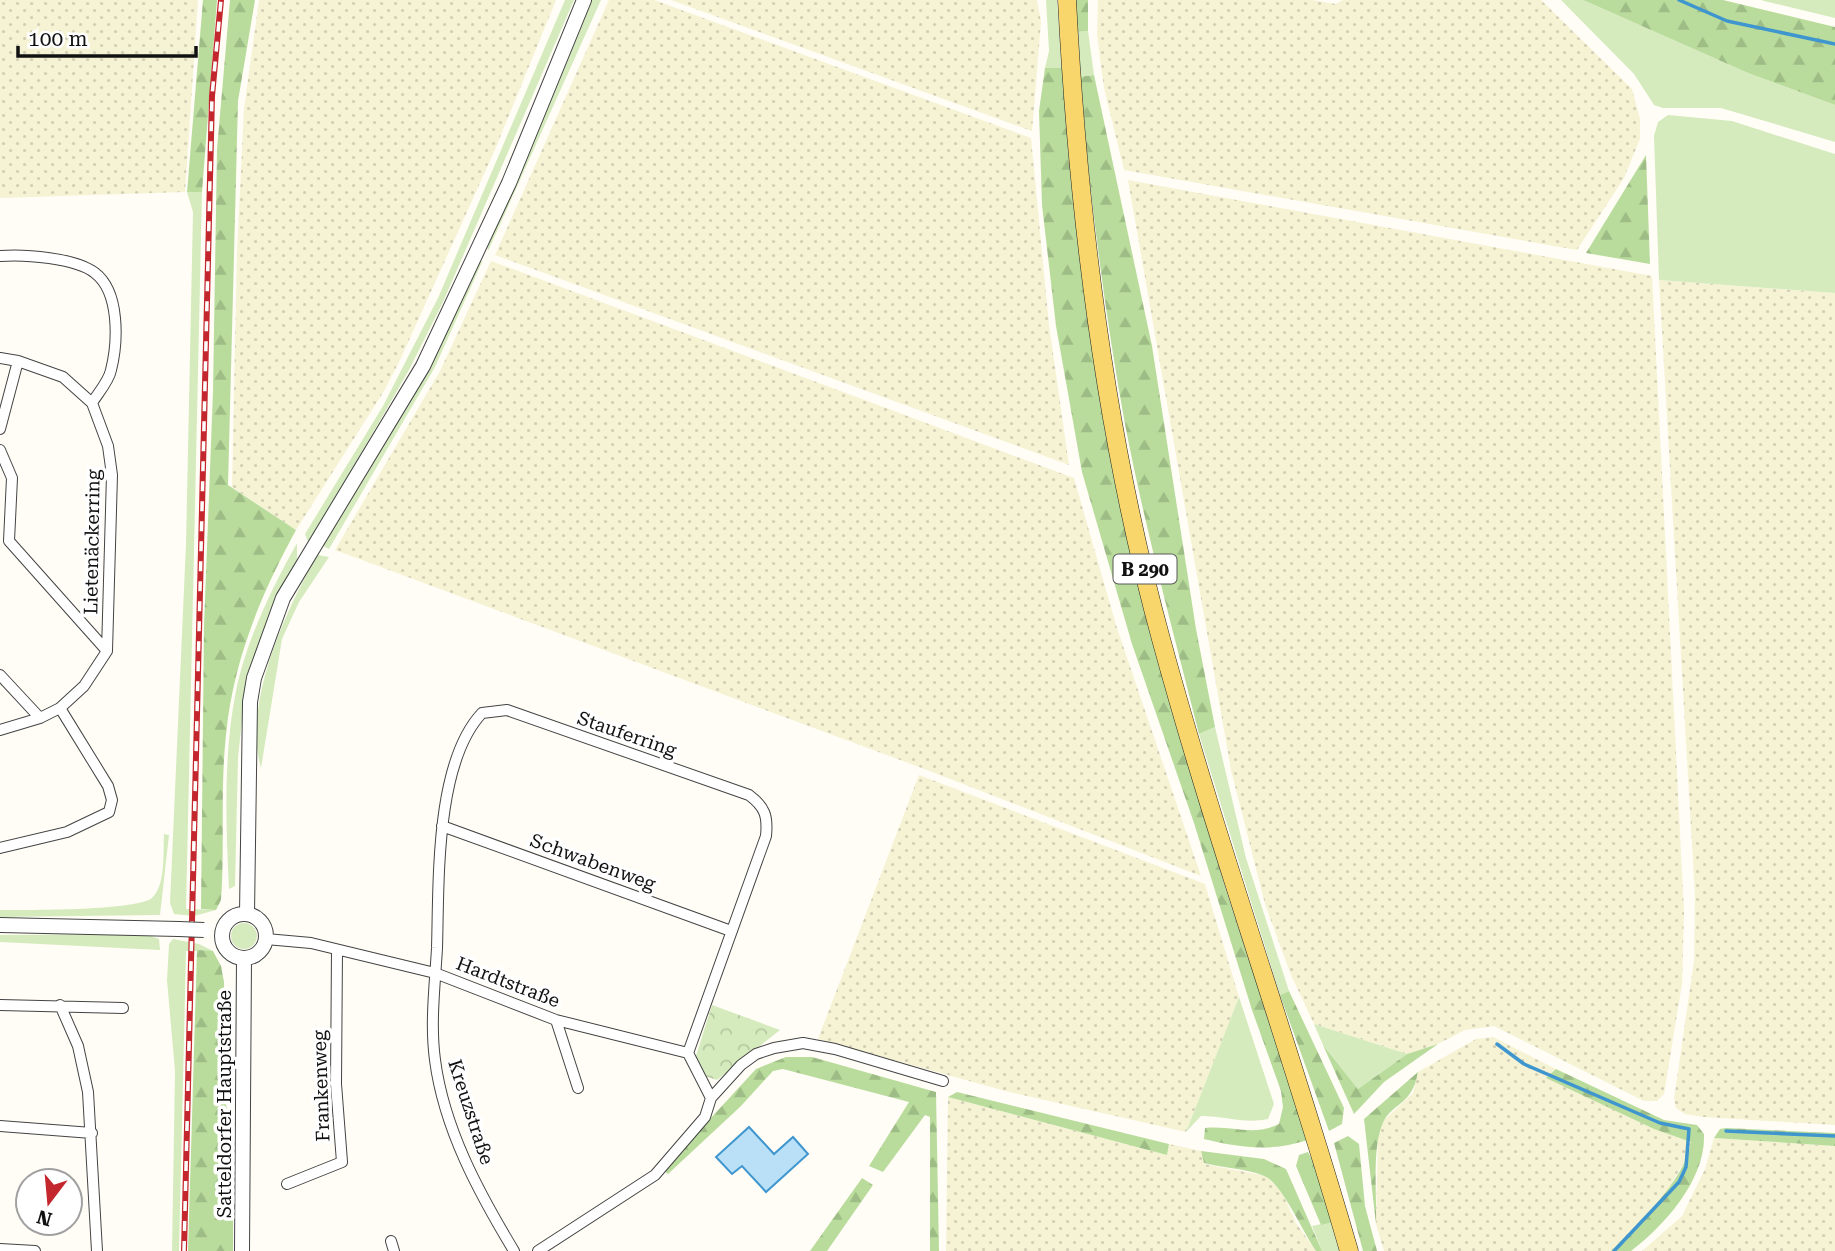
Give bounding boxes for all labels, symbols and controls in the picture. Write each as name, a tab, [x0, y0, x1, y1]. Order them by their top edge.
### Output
scale bar	[18, 14, 196, 58]
text: 100 m	[28, 27, 88, 51]
street label: Lietenäckerring	[79, 469, 105, 615]
road number: B 290	[1114, 554, 1176, 584]
street label: Stauferring	[574, 706, 680, 762]
street label: Schwabenweg	[527, 829, 659, 895]
street label: Hardtstraße	[453, 952, 563, 1012]
street label: Satteldorfer Hauptstraße	[213, 990, 236, 1218]
street label: Frankenweg	[308, 1030, 334, 1142]
street label: Kreuzstraße	[443, 1057, 499, 1167]
north arrow	[14, 1167, 84, 1237]
text: N	[34, 1205, 55, 1231]

